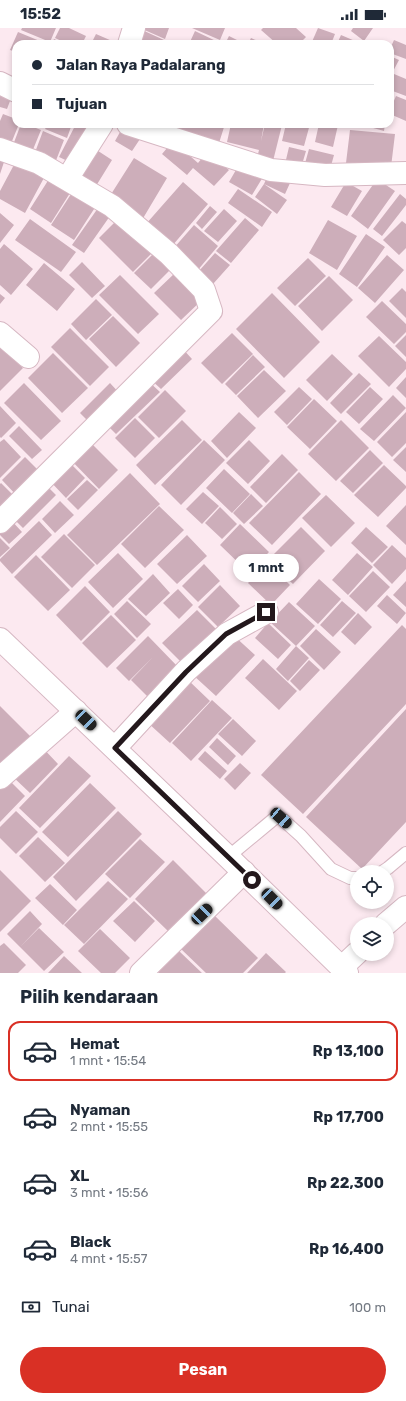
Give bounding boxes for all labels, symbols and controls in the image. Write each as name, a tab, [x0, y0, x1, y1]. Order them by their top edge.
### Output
text: 15:52	[20, 5, 61, 23]
text: Jalan Raya Padalarang	[56, 56, 225, 74]
text: Tujuan	[56, 95, 107, 113]
callout: 1 mnt	[233, 554, 299, 582]
text: 1 mnt	[248, 560, 284, 575]
route end	[257, 603, 275, 621]
car	[73, 707, 99, 733]
car	[268, 806, 294, 830]
map controls	[350, 865, 394, 961]
button: locate	[350, 865, 394, 909]
route start	[243, 871, 261, 889]
car	[259, 886, 285, 912]
car	[189, 901, 215, 927]
button: layers	[350, 917, 394, 961]
text: Pilih kendaraan	[20, 986, 158, 1008]
icon: car	[22, 1033, 58, 1069]
text: Hemat	[70, 1035, 120, 1053]
text: Rp 13,100	[313, 1042, 384, 1060]
text: 1 mnt · 15:54	[70, 1053, 146, 1068]
icon: car	[22, 1099, 58, 1135]
text: Nyaman	[70, 1101, 131, 1119]
text: Rp 17,700	[313, 1108, 384, 1126]
text: 2 mnt · 15:55	[70, 1119, 148, 1134]
icon: car	[22, 1165, 58, 1201]
text: XL	[70, 1167, 89, 1185]
text: Rp 22,300	[307, 1174, 384, 1192]
text: 3 mnt · 15:56	[70, 1185, 148, 1200]
icon: car	[22, 1231, 58, 1267]
text: Black	[70, 1233, 111, 1251]
text: Rp 16,400	[309, 1240, 384, 1258]
text: 4 mnt · 15:57	[70, 1251, 147, 1266]
icon: cash	[20, 1296, 42, 1318]
text: Tunai	[52, 1298, 90, 1316]
text: 100 m	[349, 1300, 386, 1315]
button: Pesan	[20, 1347, 386, 1393]

